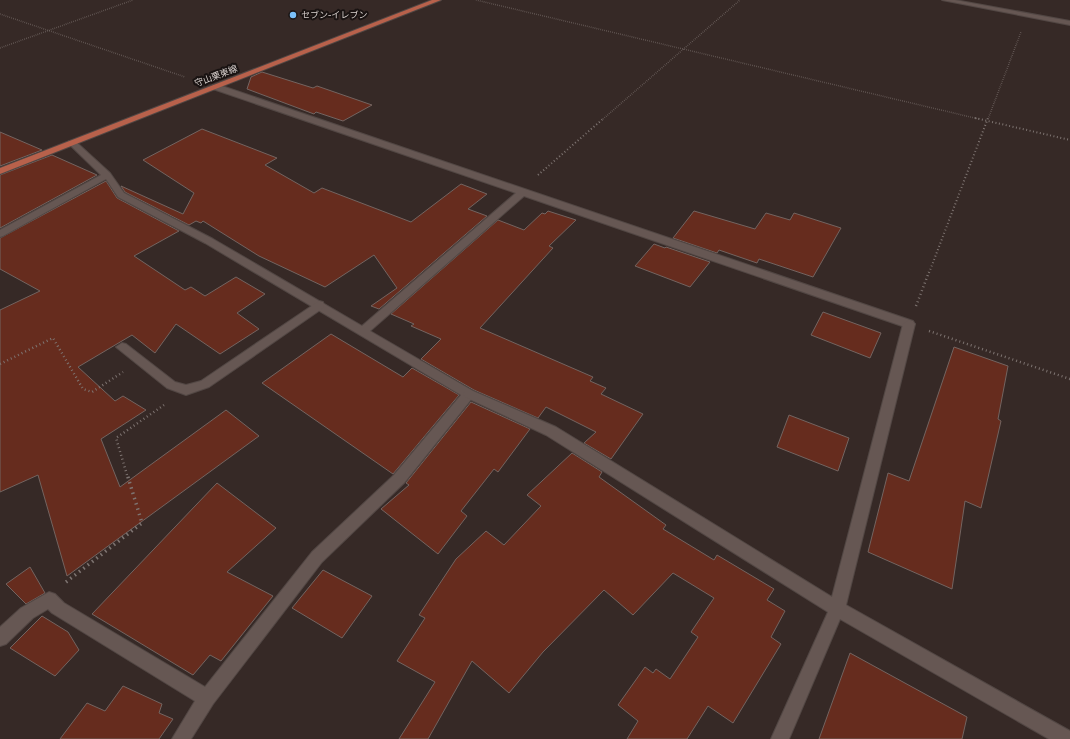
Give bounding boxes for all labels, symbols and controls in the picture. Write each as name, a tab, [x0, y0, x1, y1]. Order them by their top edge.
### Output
place label: セブン-イレブン	[301, 9, 367, 20]
marker: セブン-イレブン	[288, 10, 298, 20]
street label: 守山栗東線	[193, 62, 240, 89]

